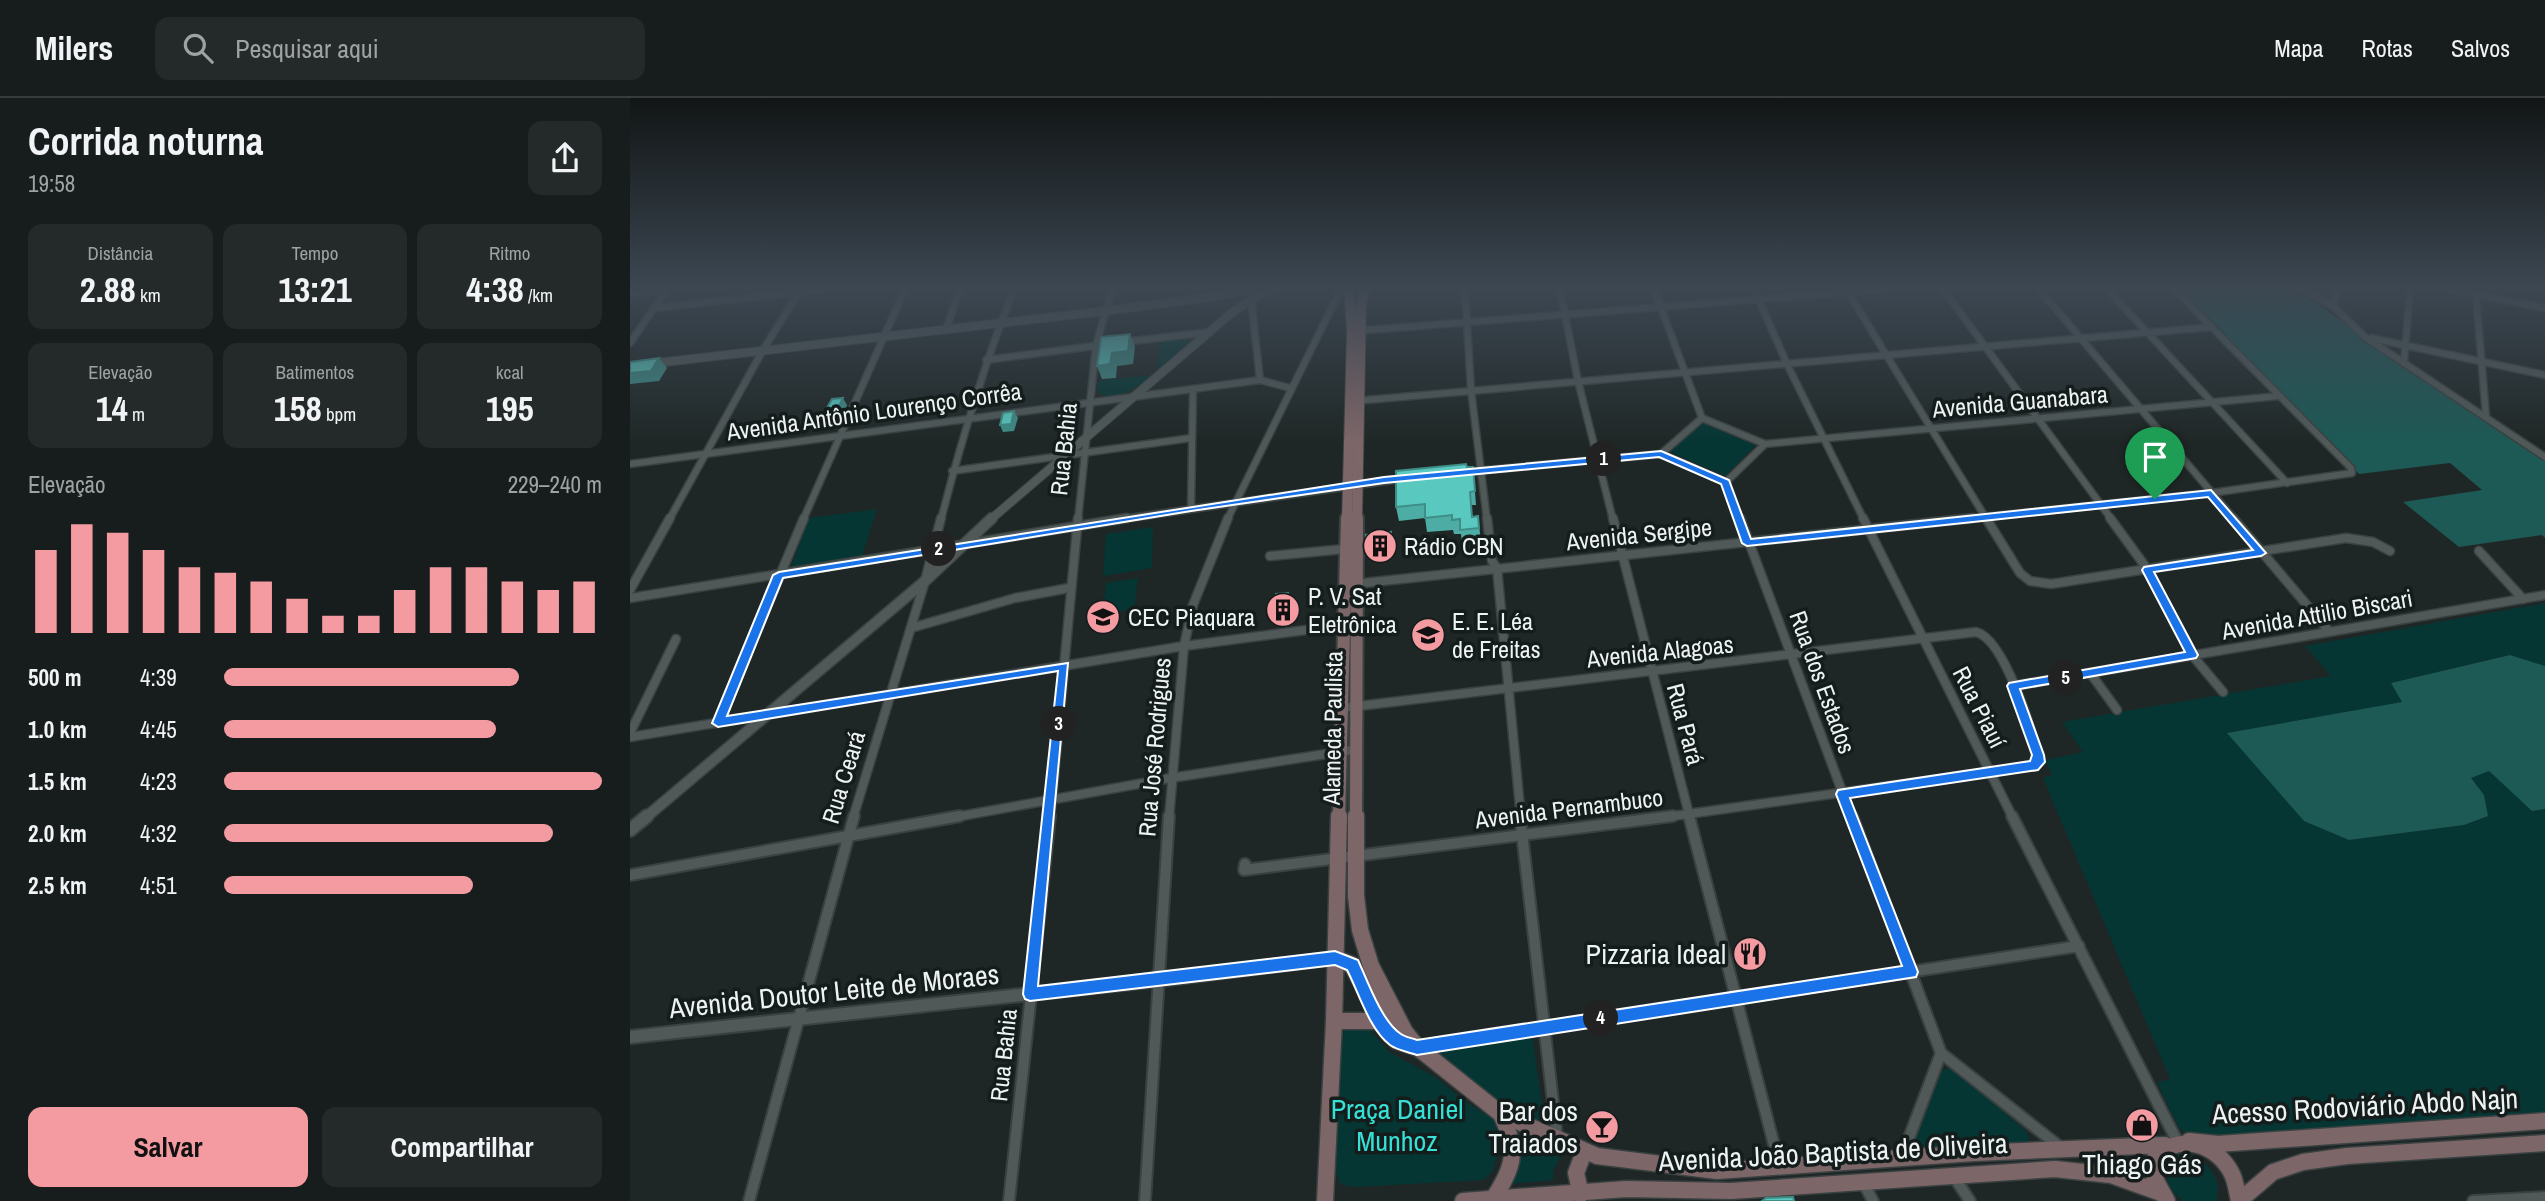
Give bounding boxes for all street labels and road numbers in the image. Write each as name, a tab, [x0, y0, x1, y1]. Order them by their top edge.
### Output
street label: Avenida Antônio Lourenço Corrêa	[724, 374, 1023, 448]
street label: Avenida Guanabara	[1930, 377, 2109, 425]
street label: Rua Bahia	[1042, 401, 1084, 497]
street label: Avenida Sergipe	[1564, 510, 1713, 558]
street label: Avenida Attilio Biscari	[2218, 581, 2415, 647]
street label: Rua dos Estados	[1782, 606, 1864, 758]
street label: Avenida Alagoas	[1584, 627, 1735, 675]
street label: Alameda Paulista	[1315, 651, 1349, 806]
street label: Rua José Rodrigues	[1130, 656, 1178, 838]
street label: Rua Piauí	[1946, 661, 2014, 754]
street label: Rua Pará	[1660, 680, 1712, 768]
street label: Rua Ceará	[814, 727, 872, 827]
street label: Avenida Pernambuco	[1472, 781, 1665, 836]
street label: Avenida Doutor Leite de Moraes	[666, 955, 1001, 1027]
street label: Rua Bahia	[982, 1007, 1024, 1103]
street label: Acesso Rodoviário Abdo Najn	[2210, 1079, 2519, 1133]
street label: Avenida João Baptista de Oliveira	[1657, 1124, 2009, 1180]

